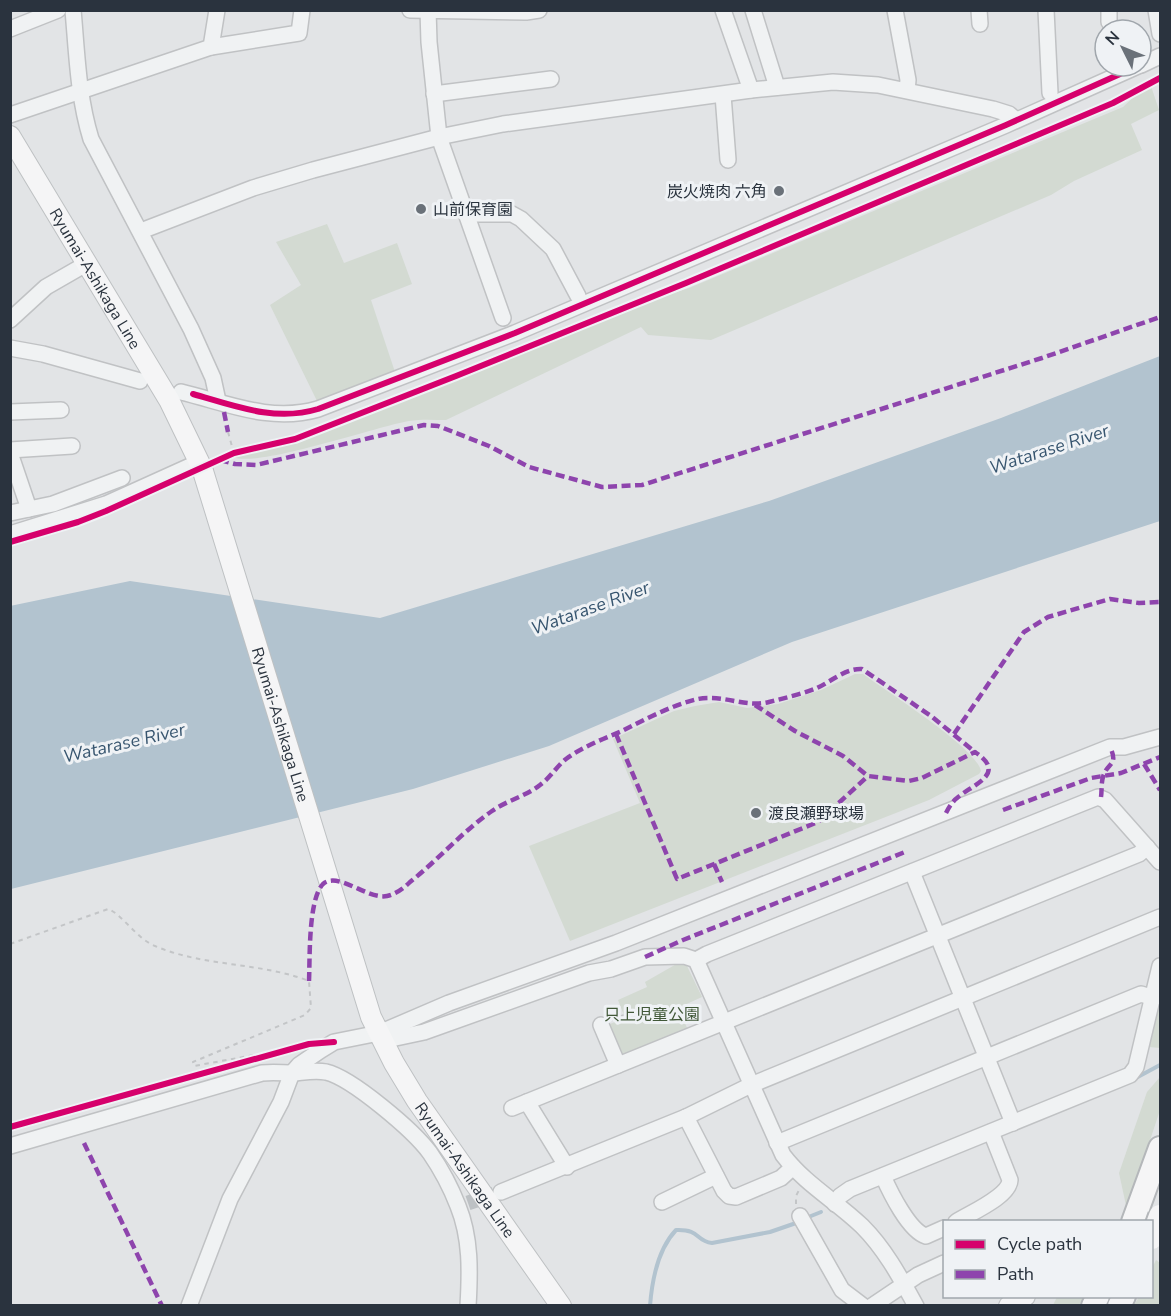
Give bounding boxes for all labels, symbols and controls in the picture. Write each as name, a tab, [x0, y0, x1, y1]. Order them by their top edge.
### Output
north arrow	[1093, 18, 1153, 78]
text: N	[1101, 27, 1125, 50]
place label: 炭火焼肉 六角	[667, 181, 767, 203]
marker: 炭火焼肉 六角	[772, 184, 786, 198]
place label: 山前保育園	[433, 199, 513, 221]
marker: 山前保育園	[414, 202, 428, 216]
street label: Ryumai-Ashikaga Line	[44, 204, 146, 353]
water label: Watarase River	[986, 418, 1112, 480]
water label: Watarase River	[527, 575, 653, 641]
street label: Ryumai-Ashikaga Line	[246, 645, 314, 805]
water label: Watarase River	[61, 717, 188, 769]
place label: 渡良瀬野球場	[768, 803, 864, 825]
marker: 渡良瀬野球場	[749, 806, 763, 820]
park label: 只上児童公園	[604, 1004, 700, 1026]
street label: Ryumai-Ashikaga Line	[409, 1098, 520, 1242]
legend	[943, 1220, 1153, 1298]
text: Cycle path	[997, 1232, 1082, 1256]
text: Path	[997, 1262, 1034, 1286]

